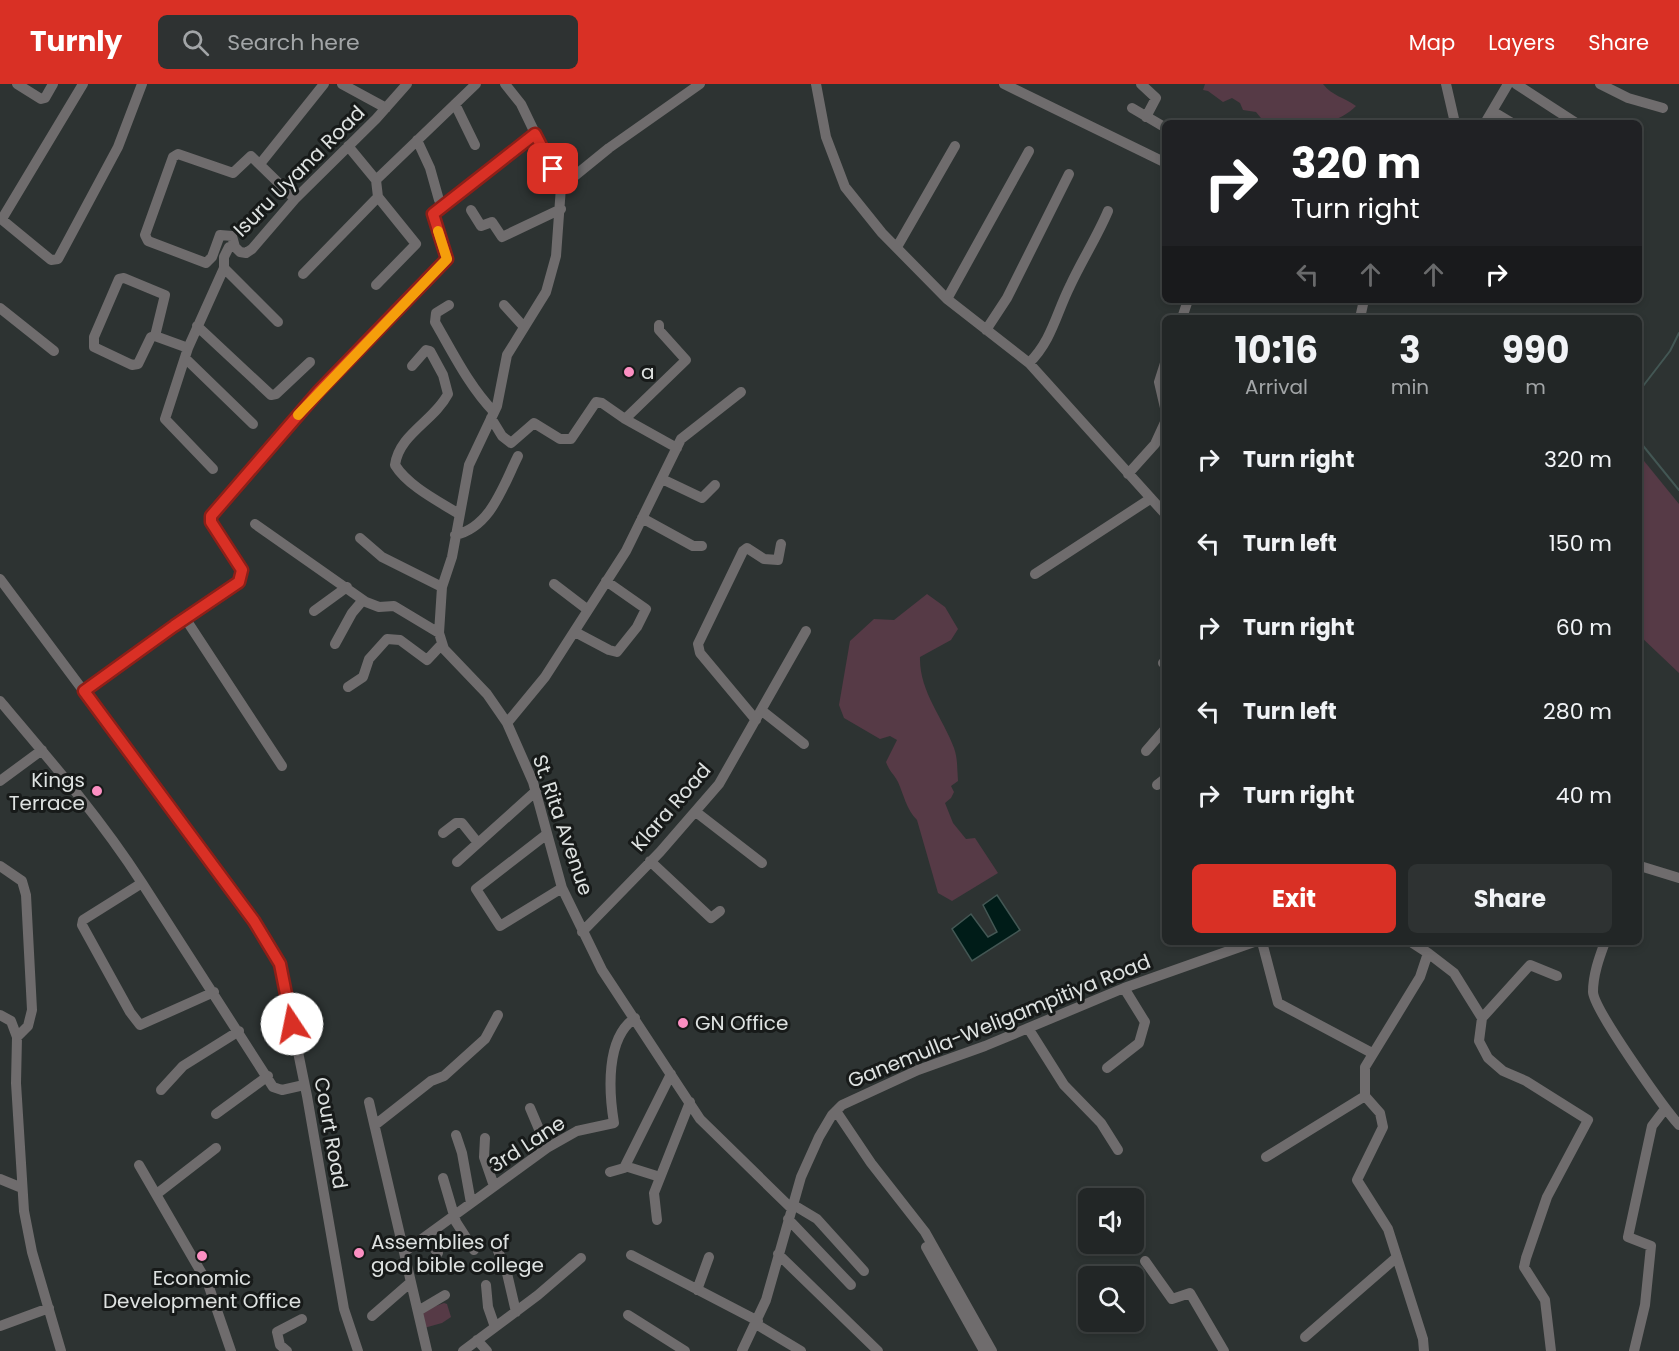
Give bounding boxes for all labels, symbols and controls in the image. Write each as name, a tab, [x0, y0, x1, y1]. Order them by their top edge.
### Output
search box	[158, 15, 578, 69]
text: Turnly	[30, 22, 122, 61]
icon: search	[179, 26, 212, 59]
text: Search here	[227, 27, 360, 58]
text: Map	[1409, 28, 1455, 57]
text: Layers	[1488, 28, 1555, 57]
text: Share	[1588, 28, 1649, 57]
street label: Isuru Uyana Road	[227, 99, 371, 243]
text: 320 m	[1291, 134, 1421, 193]
pin	[527, 143, 578, 194]
icon: right	[1192, 144, 1270, 222]
icon: arrive	[536, 152, 569, 185]
text: Turn right	[1291, 190, 1420, 227]
icon: left	[1291, 258, 1324, 291]
icon: ahead	[1354, 258, 1387, 291]
icon: ahead	[1417, 258, 1450, 291]
icon: right	[1480, 258, 1513, 291]
text: 10:16	[1235, 325, 1318, 376]
text: 3	[1399, 325, 1421, 376]
text: 990	[1502, 325, 1569, 376]
place label: a	[641, 358, 655, 386]
marker: a	[622, 365, 636, 379]
text: Arrival	[1245, 373, 1308, 401]
text: min	[1391, 373, 1429, 401]
text: m	[1525, 373, 1546, 401]
icon: right	[1192, 443, 1225, 476]
text: Turn right	[1243, 444, 1354, 475]
text: 320 m	[1544, 444, 1612, 475]
icon: left	[1192, 527, 1225, 560]
text: Turn left	[1243, 528, 1337, 559]
text: 150 m	[1549, 528, 1612, 559]
icon: right	[1192, 611, 1225, 644]
text: Turn right	[1243, 612, 1354, 643]
text: 60 m	[1556, 612, 1612, 643]
icon: left	[1192, 695, 1225, 728]
text: Turn left	[1243, 696, 1337, 727]
text: 280 m	[1543, 696, 1612, 727]
street label: St. Rita Avenue	[526, 751, 600, 899]
street label: Klara Road	[625, 757, 717, 857]
place label: Kings Terrace	[9, 766, 85, 817]
icon: right	[1192, 779, 1225, 812]
text: Turn right	[1243, 780, 1354, 811]
text: 40 m	[1556, 780, 1612, 811]
marker: Kings Terrace	[90, 784, 104, 798]
button: Exit	[1192, 864, 1396, 933]
button: Share	[1408, 864, 1612, 933]
street label: Ganemulla-Weligampitiya Road	[843, 947, 1155, 1095]
position arrow	[260, 992, 324, 1056]
place label: GN Office	[695, 1009, 788, 1037]
marker: GN Office	[676, 1016, 690, 1030]
street label: Court Road	[307, 1075, 355, 1191]
street label: 3rd Lane	[484, 1109, 570, 1179]
map controls	[1078, 1188, 1144, 1332]
button: sound	[1078, 1188, 1144, 1254]
place label: Assemblies of god bible college	[371, 1228, 544, 1279]
marker: Assemblies of god bible college	[352, 1246, 366, 1260]
marker: Economic Development Office	[195, 1249, 209, 1263]
place label: Economic Development Office	[103, 1264, 301, 1315]
button: search	[1078, 1266, 1144, 1332]

